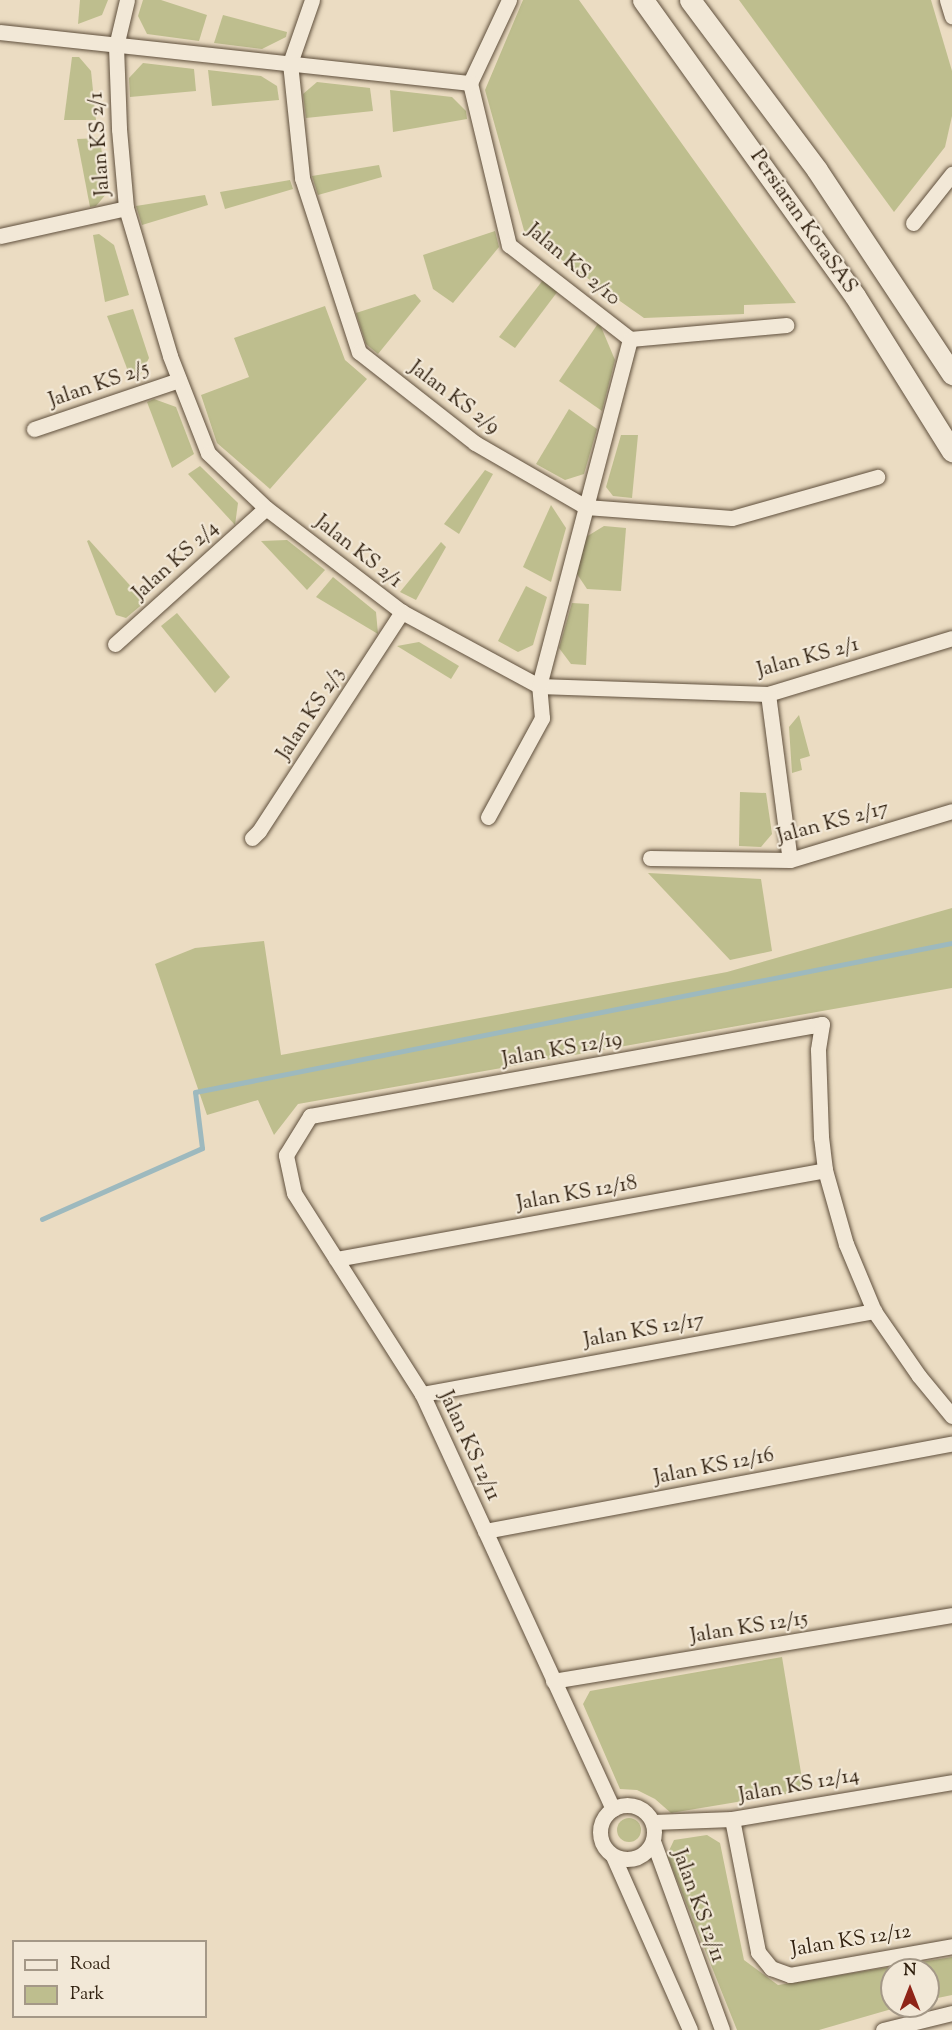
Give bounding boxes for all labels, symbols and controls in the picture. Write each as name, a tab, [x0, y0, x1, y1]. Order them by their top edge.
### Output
street label: Jalan KS 2/1	[84, 91, 116, 197]
street label: Persiaran KotaSAS	[744, 145, 862, 299]
street label: Jalan KS 2/10	[521, 218, 625, 312]
street label: Jalan KS 2/5	[46, 356, 152, 414]
street label: Jalan KS 2/9	[404, 356, 504, 440]
street label: Jalan KS 2/1	[309, 510, 407, 594]
street label: Jalan KS 2/4	[128, 516, 224, 606]
street label: Jalan KS 2/1	[754, 632, 862, 684]
street label: Jalan KS 2/3	[272, 663, 350, 765]
street label: Jalan KS 2/17	[774, 796, 892, 850]
street label: Jalan KS 12/19	[500, 1027, 624, 1073]
street label: Jalan KS 12/18	[515, 1171, 639, 1217]
street label: Jalan KS 12/17	[582, 1308, 706, 1354]
street label: Jalan KS 12/11	[433, 1387, 505, 1505]
street label: Jalan KS 12/16	[652, 1443, 776, 1491]
street label: Jalan KS 12/15	[688, 1606, 810, 1650]
street label: Jalan KS 12/14	[737, 1763, 861, 1809]
street label: Jalan KS 12/11	[666, 1846, 730, 1966]
street label: Jalan KS 12/12	[789, 1919, 913, 1963]
legend	[12, 1940, 207, 2018]
text: Road	[70, 1952, 110, 1978]
north arrow	[880, 1958, 940, 2018]
text: N	[904, 1960, 916, 1983]
text: Park	[70, 1982, 104, 2008]

